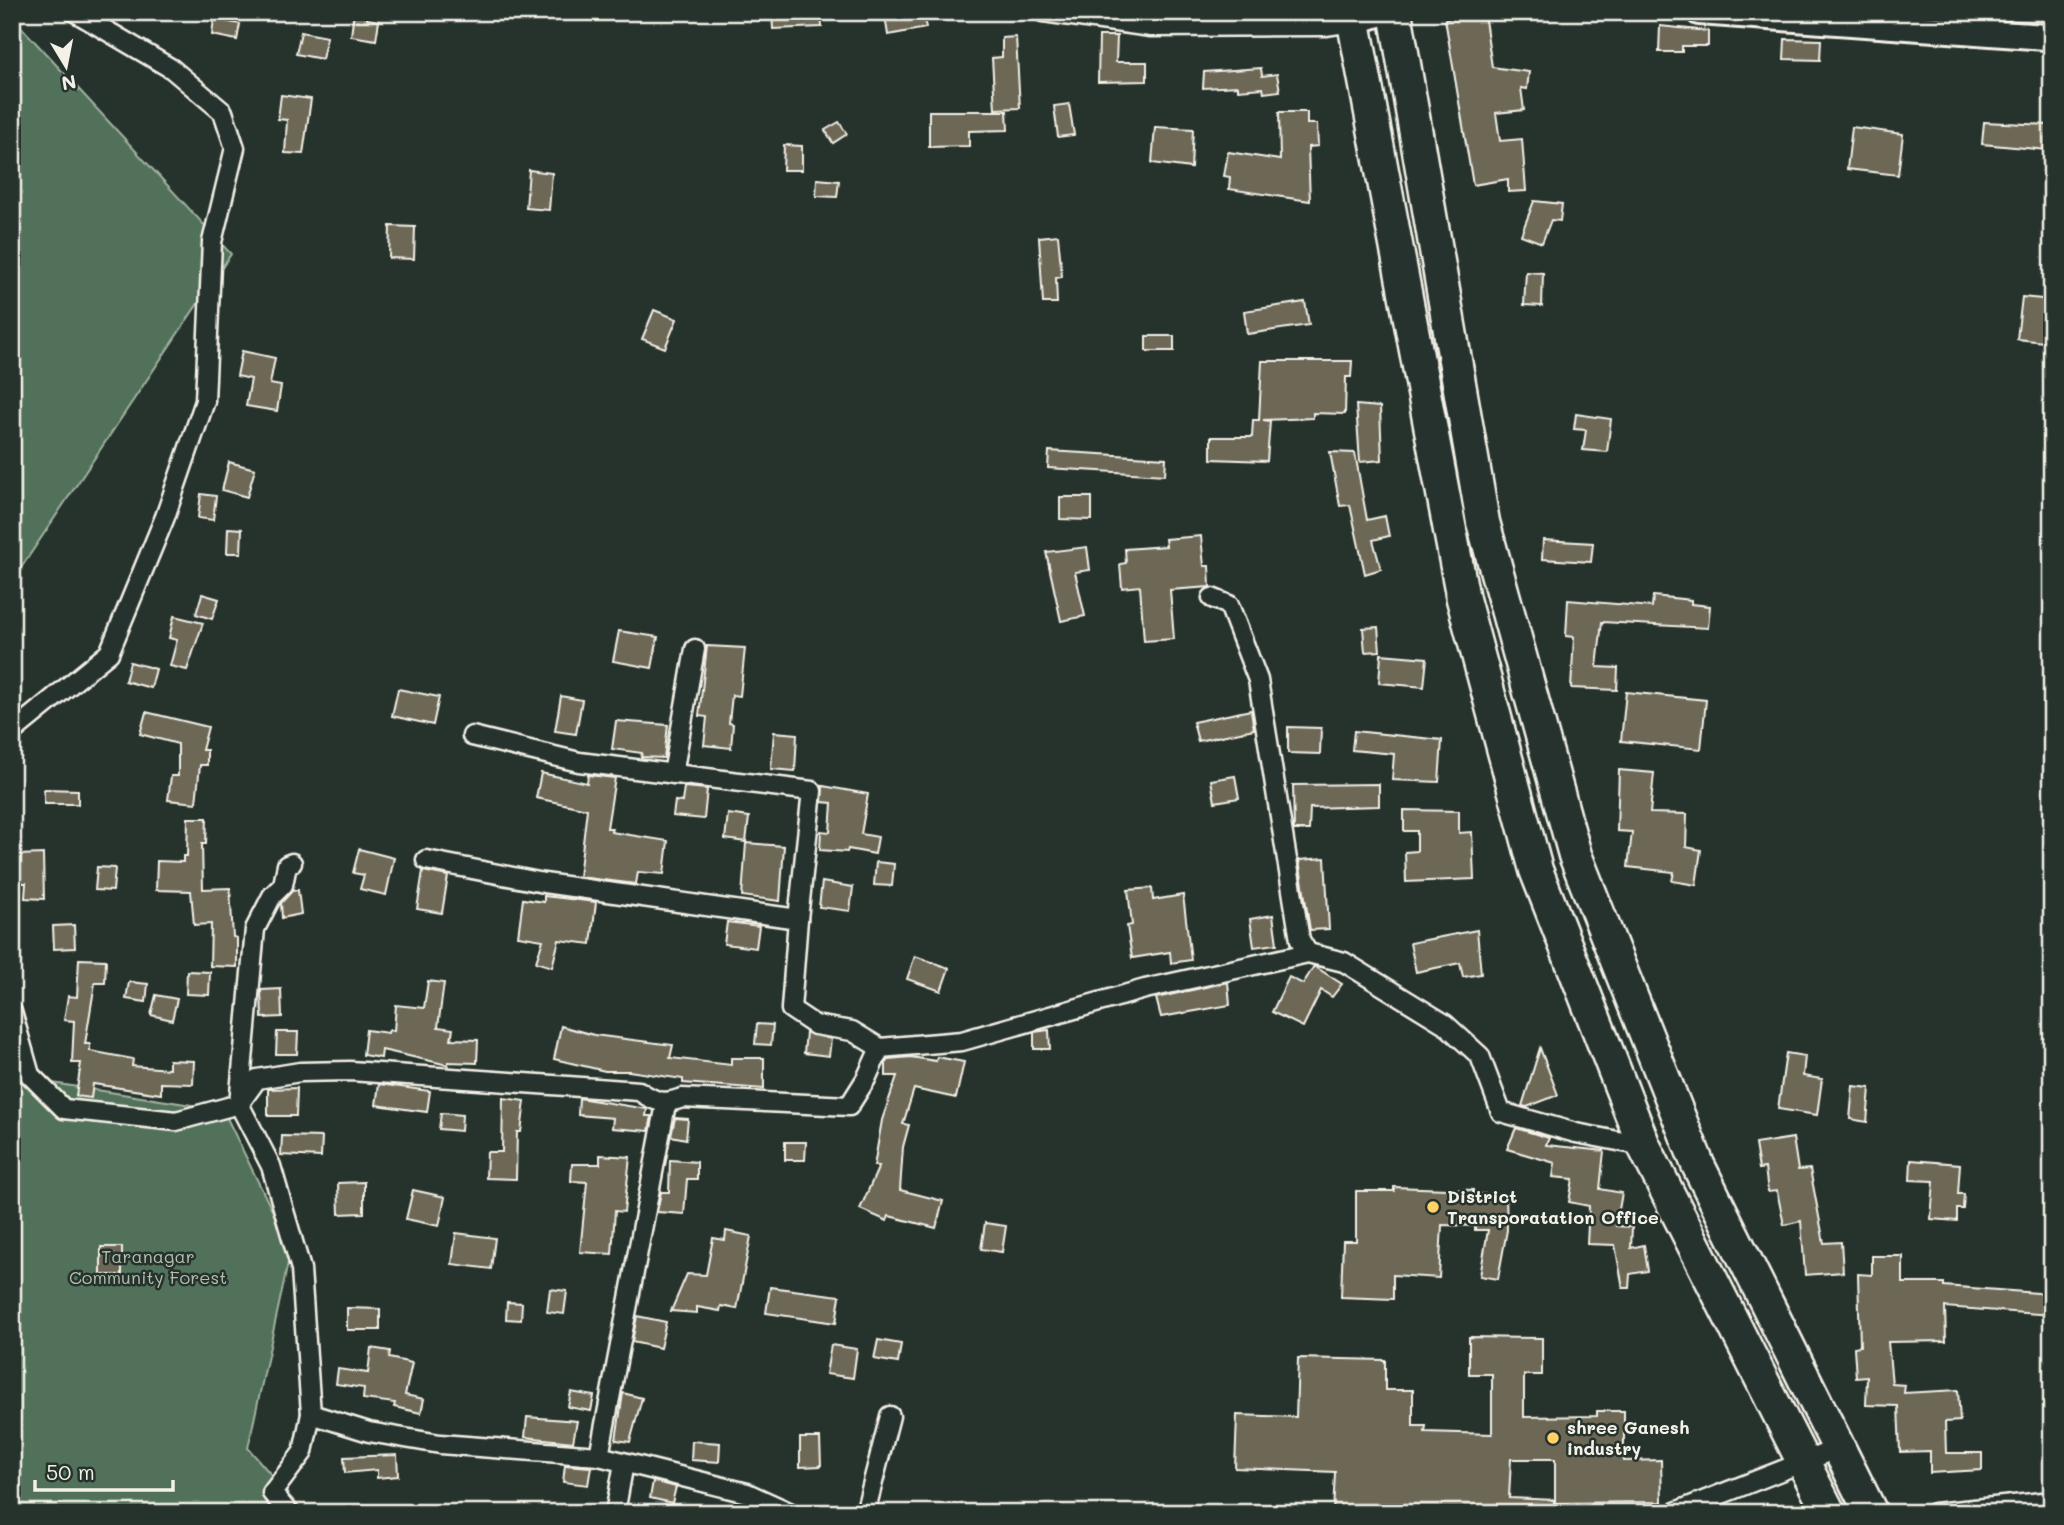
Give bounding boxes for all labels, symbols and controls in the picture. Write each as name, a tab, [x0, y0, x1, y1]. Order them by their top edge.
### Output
north arrow	[32, 32, 102, 102]
text: N	[60, 70, 78, 97]
place label: District Transporatation Office	[1447, 1184, 1659, 1229]
marker: District Transporatation Office	[1425, 1199, 1441, 1215]
park label: Taranagar Community Forest	[69, 1244, 227, 1289]
place label: shree Ganesh industry	[1567, 1415, 1689, 1460]
marker: shree Ganesh industry	[1545, 1430, 1561, 1446]
scale bar	[35, 1448, 173, 1492]
text: 50 m	[46, 1458, 95, 1485]

